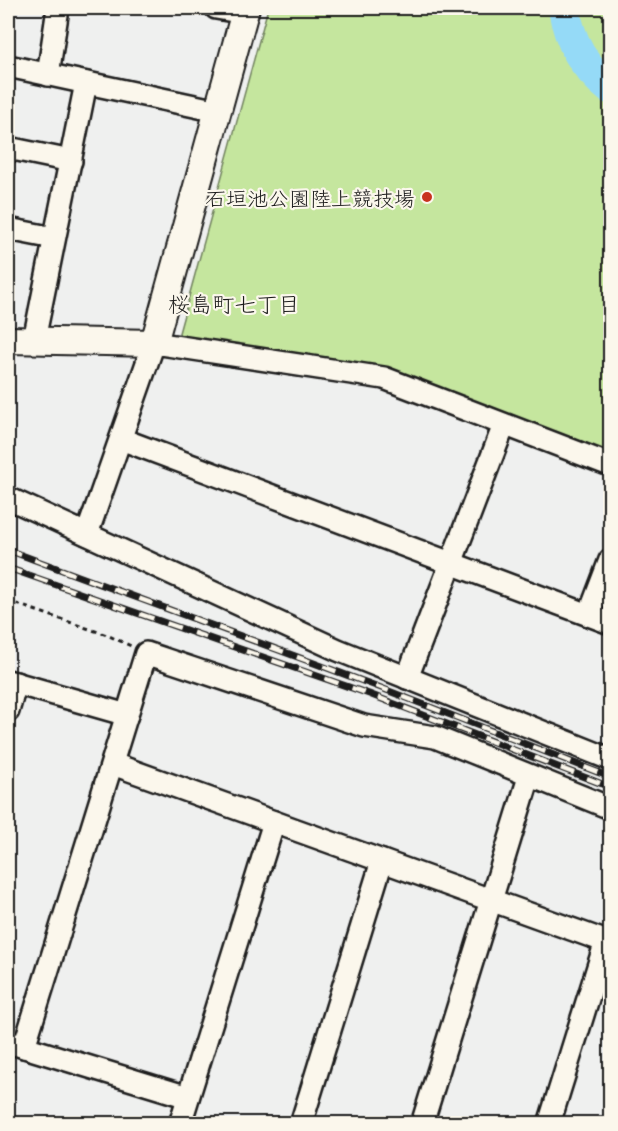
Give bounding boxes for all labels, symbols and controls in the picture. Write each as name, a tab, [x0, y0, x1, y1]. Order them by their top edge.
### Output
place label: 石垣池公園陸上競技場	[205, 181, 415, 213]
marker: 石垣池公園陸上競技場	[420, 190, 434, 204]
district label: 桜島町七丁目	[168, 286, 300, 319]

